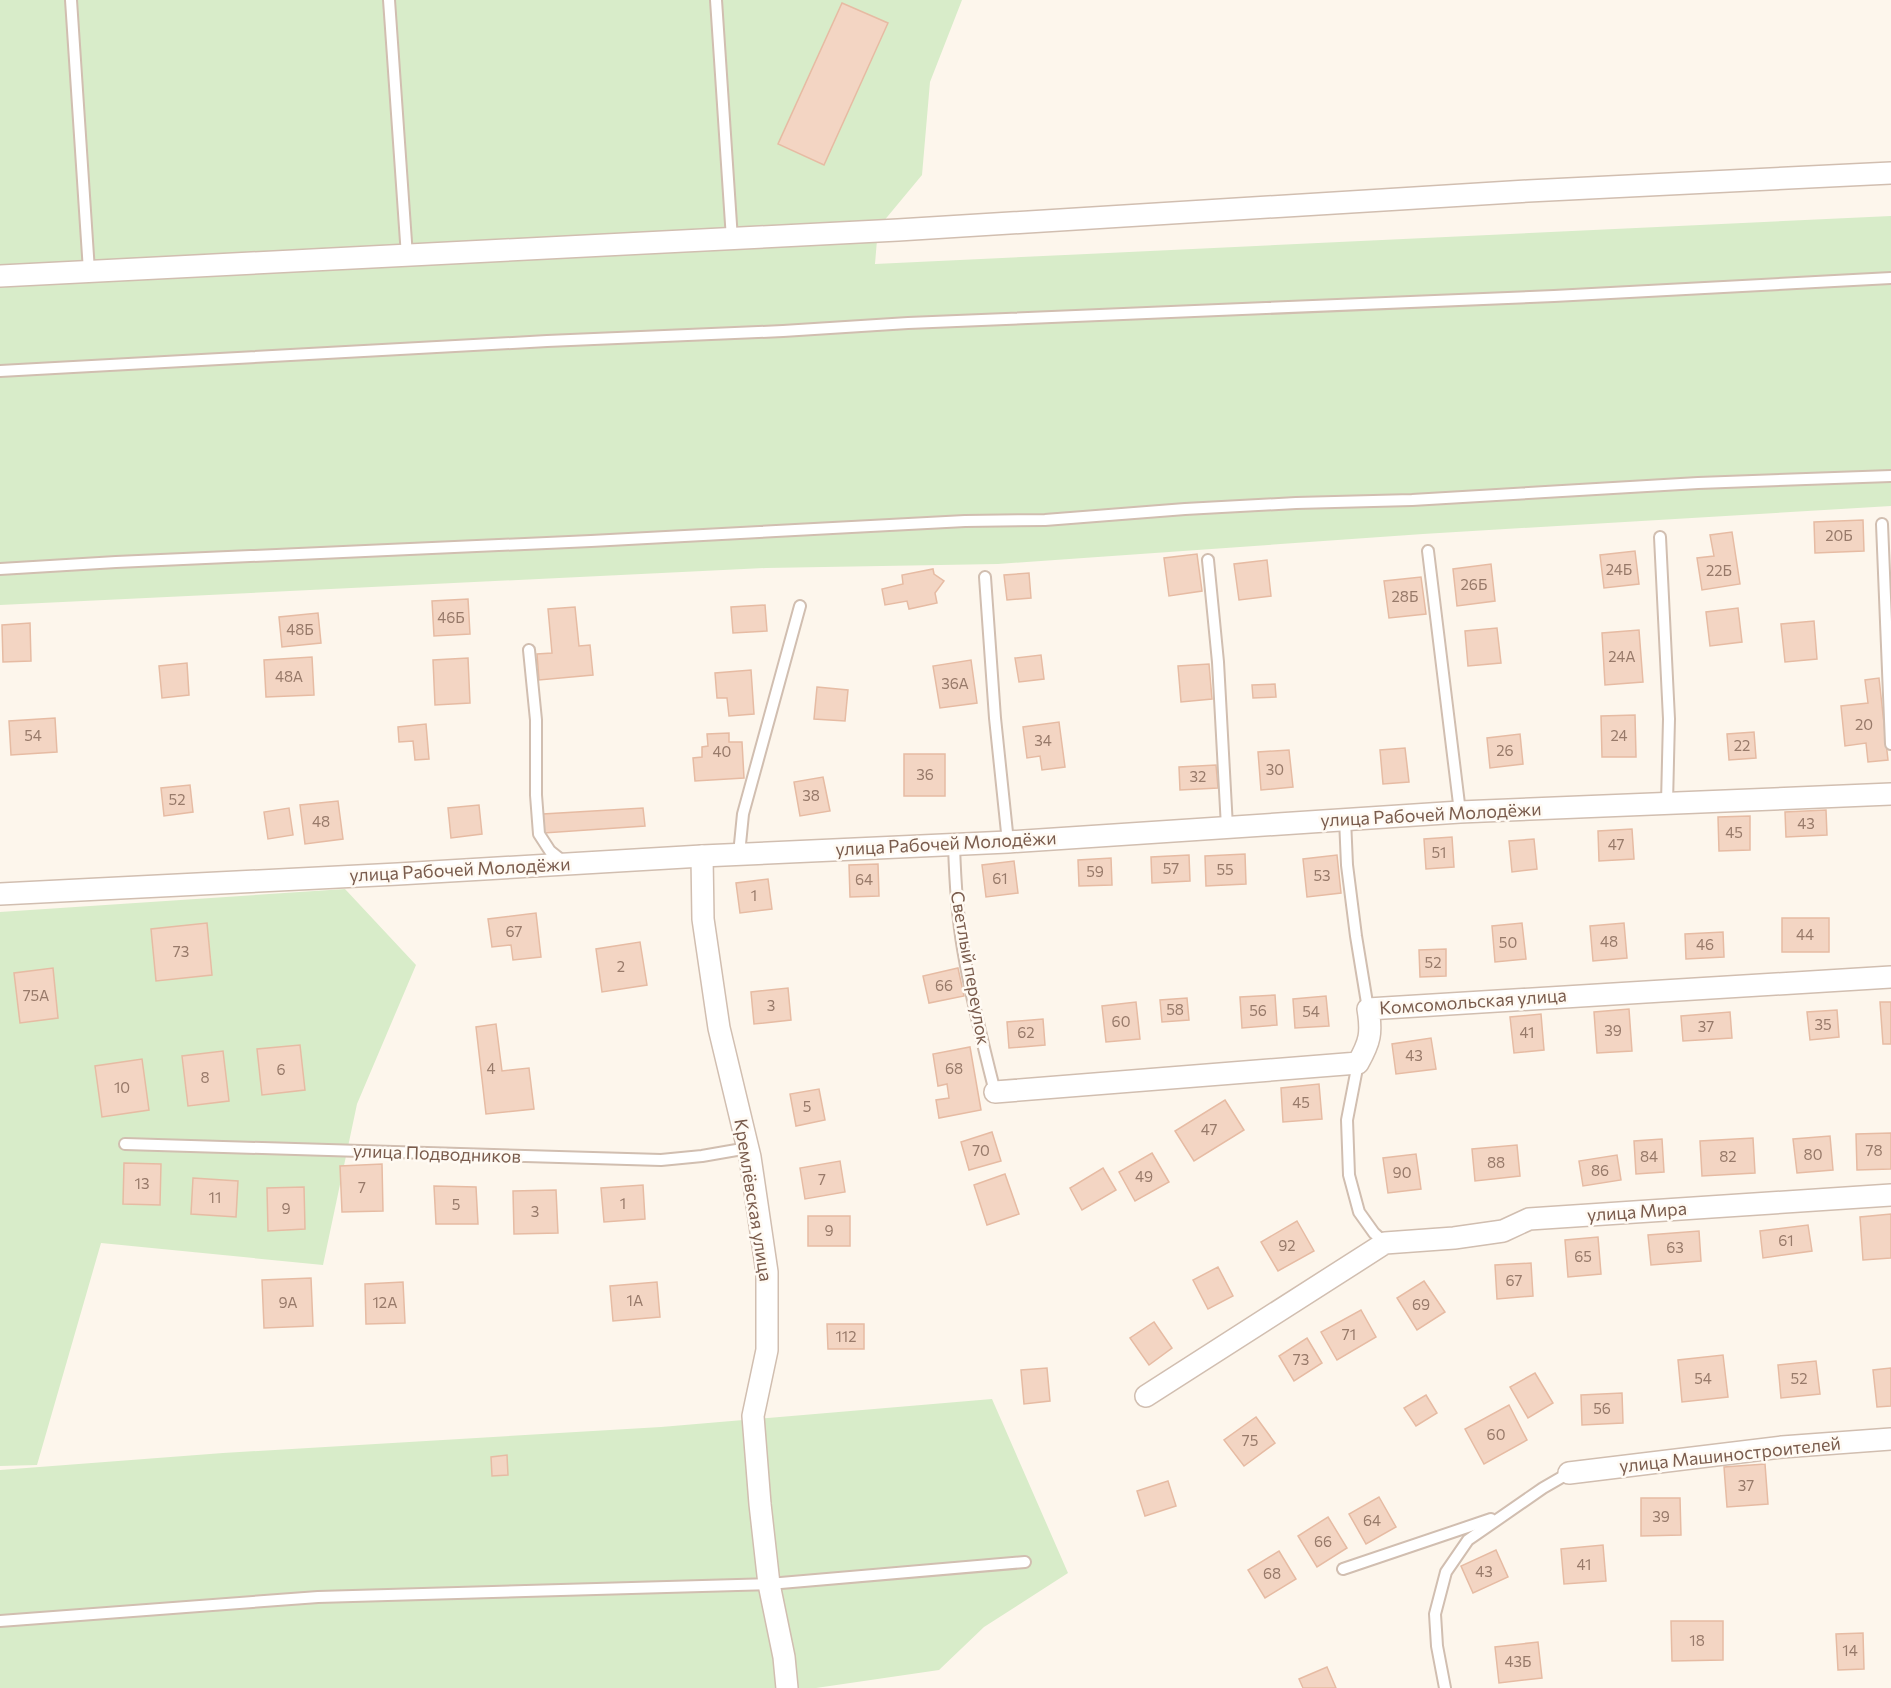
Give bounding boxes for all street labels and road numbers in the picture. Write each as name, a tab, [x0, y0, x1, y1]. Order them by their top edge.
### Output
street label: улица Рабочей Молодёжи	[1320, 797, 1542, 831]
street label: улица Рабочей Молодёжи	[835, 826, 1057, 860]
street label: улица Рабочей Молодёжи	[349, 852, 571, 886]
street label: Светлый переулок	[947, 889, 995, 1047]
street label: Комсомольская улица	[1379, 983, 1567, 1019]
street label: Кремлёвская улица	[730, 1117, 778, 1283]
street label: улица Подводников	[353, 1139, 521, 1167]
street label: улица Мира	[1586, 1197, 1688, 1225]
street label: улица Машиностроителей	[1618, 1431, 1842, 1477]

